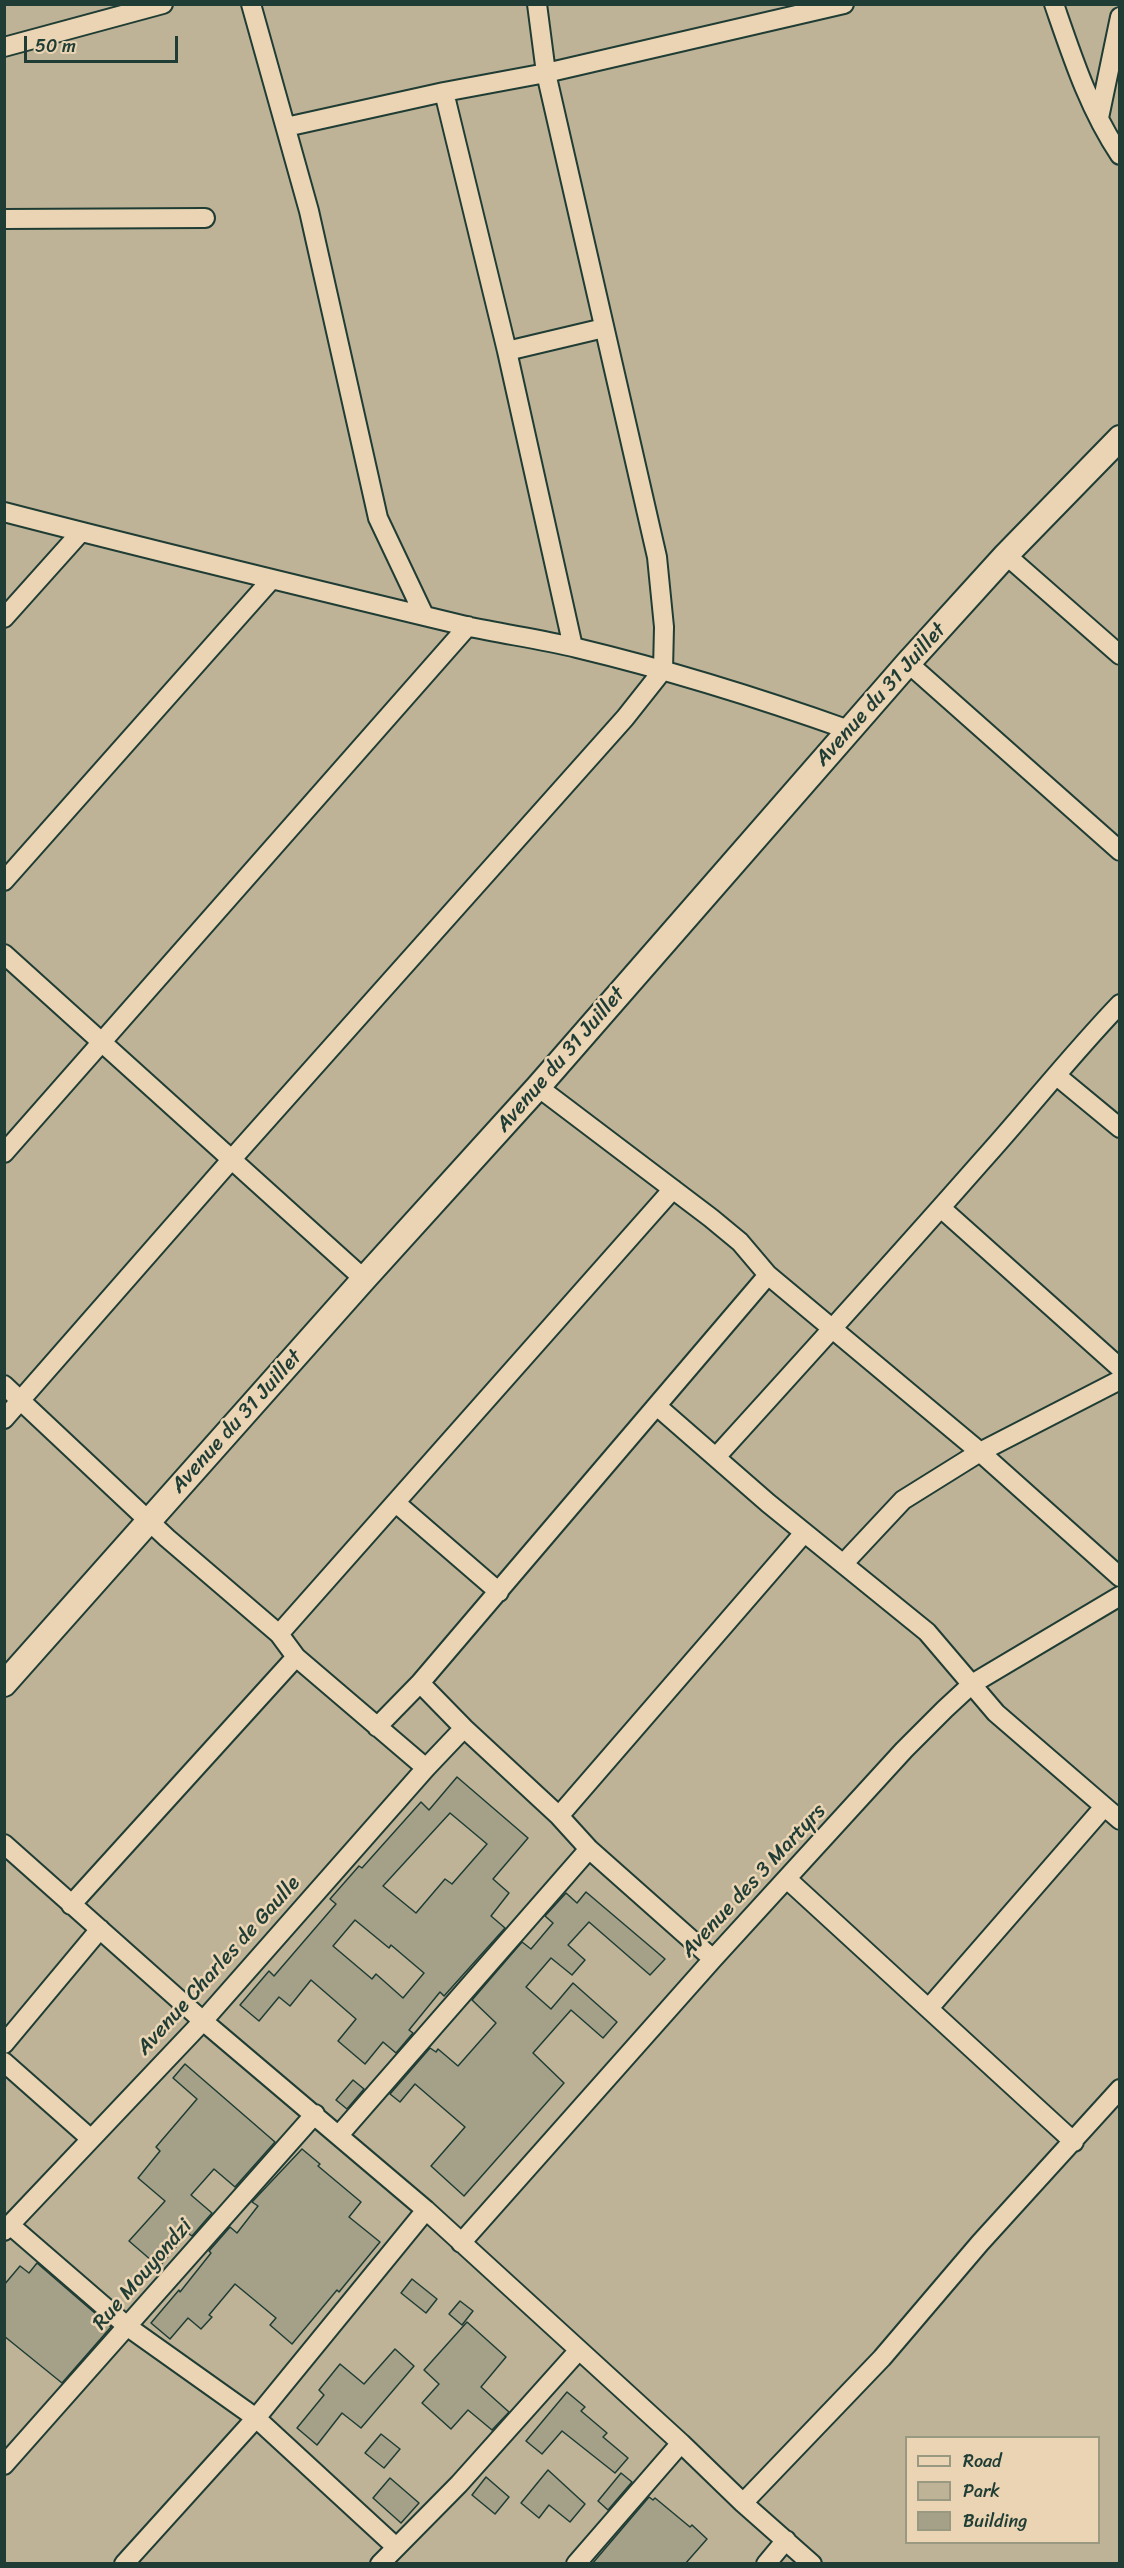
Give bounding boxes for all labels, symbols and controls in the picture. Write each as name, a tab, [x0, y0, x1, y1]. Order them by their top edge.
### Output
scale bar	[27, 24, 182, 62]
text: 50 m	[35, 30, 76, 62]
street label: Avenue du 31 Juillet	[810, 618, 952, 772]
street label: Avenue du 31 Juillet	[491, 982, 631, 1138]
street label: Avenue du 31 Juillet	[166, 1345, 308, 1499]
street label: Avenue des 3 Martyrs	[676, 1799, 832, 1963]
street label: Avenue Charles de Gaulle	[132, 1871, 306, 2061]
street label: Rue Mouyondzi	[88, 2214, 198, 2336]
legend	[905, 2436, 1100, 2544]
text: Road	[963, 2445, 1002, 2477]
text: Park	[963, 2475, 1000, 2507]
text: Building	[963, 2505, 1027, 2537]

